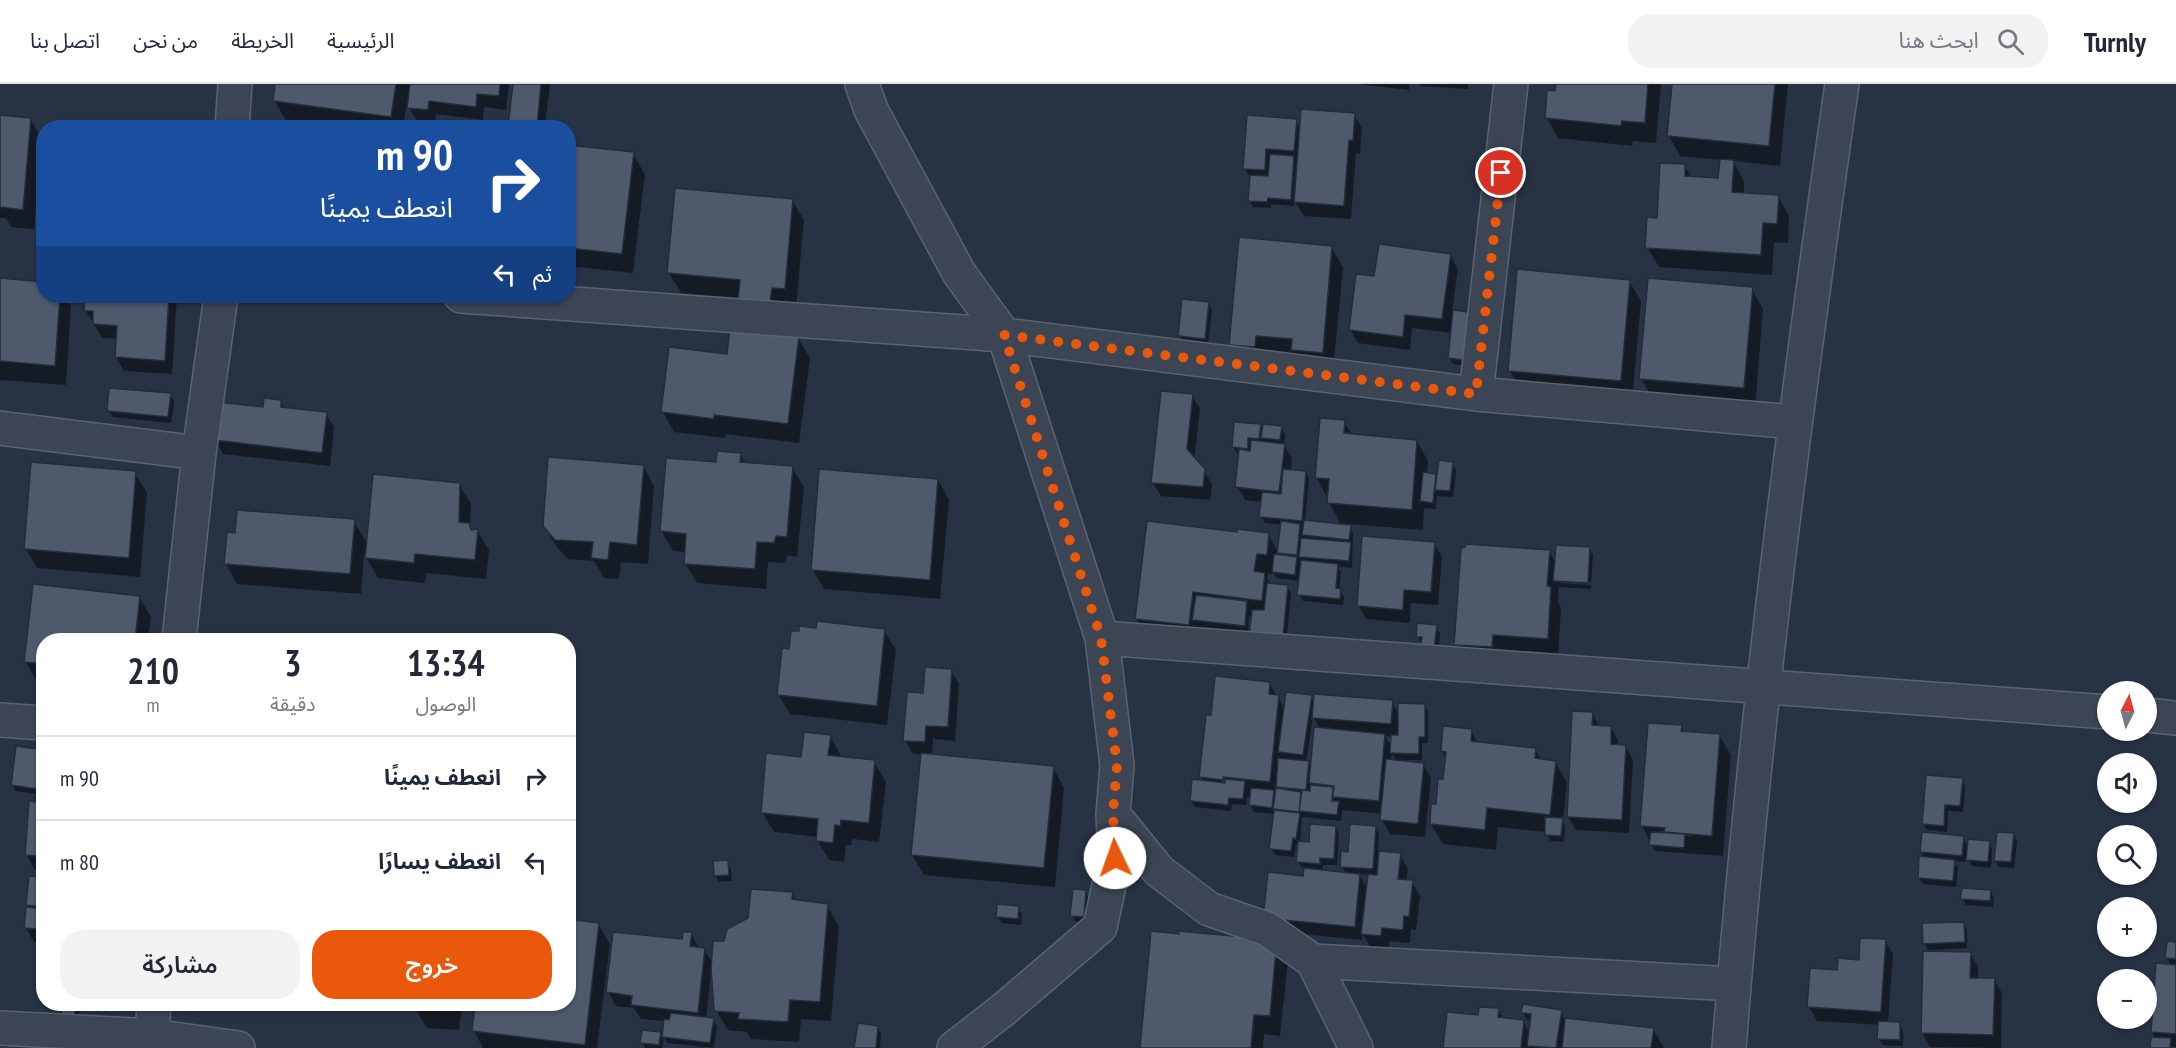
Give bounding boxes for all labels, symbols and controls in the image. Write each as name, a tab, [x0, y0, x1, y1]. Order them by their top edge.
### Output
search box	[1628, 14, 2048, 68]
text: Turnly	[2084, 23, 2146, 60]
icon: search	[1994, 25, 2027, 58]
text: ابحث هنا	[1898, 26, 1979, 54]
text: اتصل بنا	[30, 27, 100, 54]
text: من نحن	[133, 27, 198, 54]
text: الخريطة	[231, 27, 294, 54]
text: الرئيسية	[327, 27, 395, 54]
text: 90 m	[376, 127, 453, 182]
icon: right	[474, 144, 552, 222]
pin	[1475, 147, 1526, 198]
icon: arrive	[1484, 156, 1517, 189]
text: انعطف يمينًا	[320, 190, 453, 224]
icon: left	[488, 258, 521, 291]
text: ثم	[533, 260, 552, 288]
text: 3	[284, 639, 301, 686]
text: 13:34	[407, 639, 485, 686]
text: 210	[127, 647, 179, 694]
north arrow	[2097, 681, 2157, 741]
map controls	[2097, 681, 2157, 1029]
text: دقيقة	[270, 691, 316, 717]
text: الوصول	[415, 691, 476, 717]
text: m	[147, 692, 160, 718]
button: sound	[2097, 753, 2157, 813]
icon: right	[519, 762, 552, 795]
text: انعطف يمينًا	[384, 763, 501, 791]
text: 90 m	[60, 764, 99, 792]
button: search	[2097, 825, 2157, 885]
position arrow	[1083, 826, 1147, 890]
icon: left	[519, 846, 552, 879]
text: انعطف يسارًا	[378, 847, 501, 875]
text: 80 m	[60, 848, 99, 876]
button: +	[2097, 897, 2157, 957]
button: مشاركة	[60, 930, 300, 999]
button: خروج	[312, 930, 552, 999]
button: −	[2097, 969, 2157, 1029]

